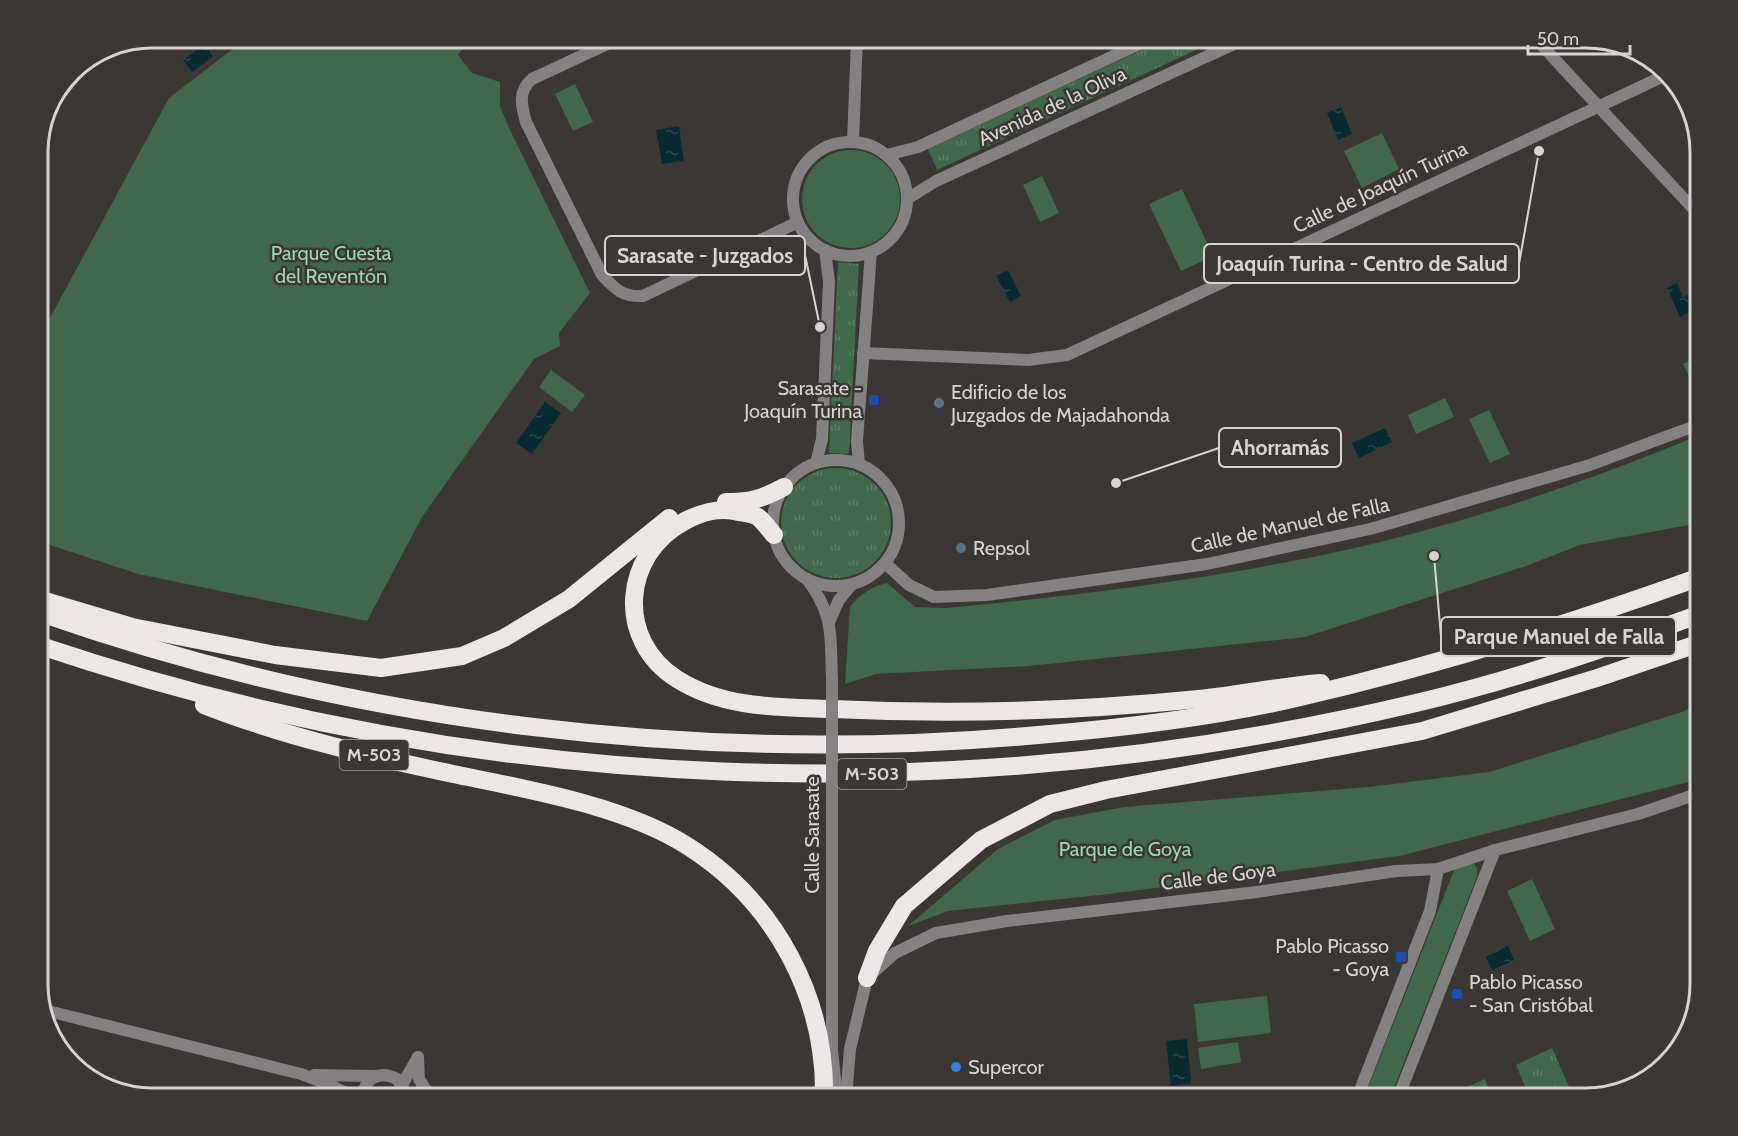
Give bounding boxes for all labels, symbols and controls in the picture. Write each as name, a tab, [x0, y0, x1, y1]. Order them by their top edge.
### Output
scale bar	[1528, 18, 1630, 56]
text: 50 m	[1537, 28, 1579, 50]
street label: Avenida de la Oliva	[974, 61, 1130, 151]
street label: Calle de Joaquín Turina	[1289, 136, 1471, 238]
callout: Sarasate - Juzgados	[605, 236, 805, 275]
park label: Parque Cuesta del Reventón	[271, 241, 392, 288]
text: Sarasate - Juzgados	[617, 243, 793, 268]
callout: Joaquín Turina - Centro de Salud	[1204, 244, 1519, 283]
text: Joaquín Turina - Centro de Salud	[1215, 251, 1508, 276]
place label: Sarasate - Joaquín Turina	[743, 376, 862, 423]
place label: Edificio de los Juzgados de Majadahonda	[950, 380, 1170, 427]
marker: Sarasate - Joaquín Turina	[867, 393, 881, 407]
marker: Edificio de los Juzgados de Majadahonda	[932, 396, 946, 410]
callout: Ahorramás	[1219, 428, 1341, 467]
text: Ahorramás	[1231, 435, 1329, 460]
street label: Calle de Manuel de Falla	[1188, 492, 1392, 558]
place label: Repsol	[973, 536, 1030, 560]
marker: Repsol	[954, 541, 968, 555]
callout: Parque Manuel de Falla	[1441, 617, 1676, 656]
text: Parque Manuel de Falla	[1454, 624, 1665, 649]
road number: M-503	[340, 740, 409, 770]
road number: M-503	[838, 759, 906, 789]
street label: Calle Sarasate	[800, 776, 824, 894]
park label: Parque de Goya	[1059, 837, 1192, 861]
street label: Calle de Goya	[1159, 857, 1277, 895]
place label: Pablo Picasso - Goya	[1275, 934, 1389, 981]
marker: Pablo Picasso - Goya	[1394, 950, 1408, 964]
place label: Pablo Picasso - San Cristóbal	[1469, 970, 1593, 1017]
marker: Pablo Picasso - San Cristóbal	[1450, 987, 1464, 1001]
place label: Supercor	[968, 1055, 1044, 1079]
marker: Supercor	[949, 1060, 963, 1074]

